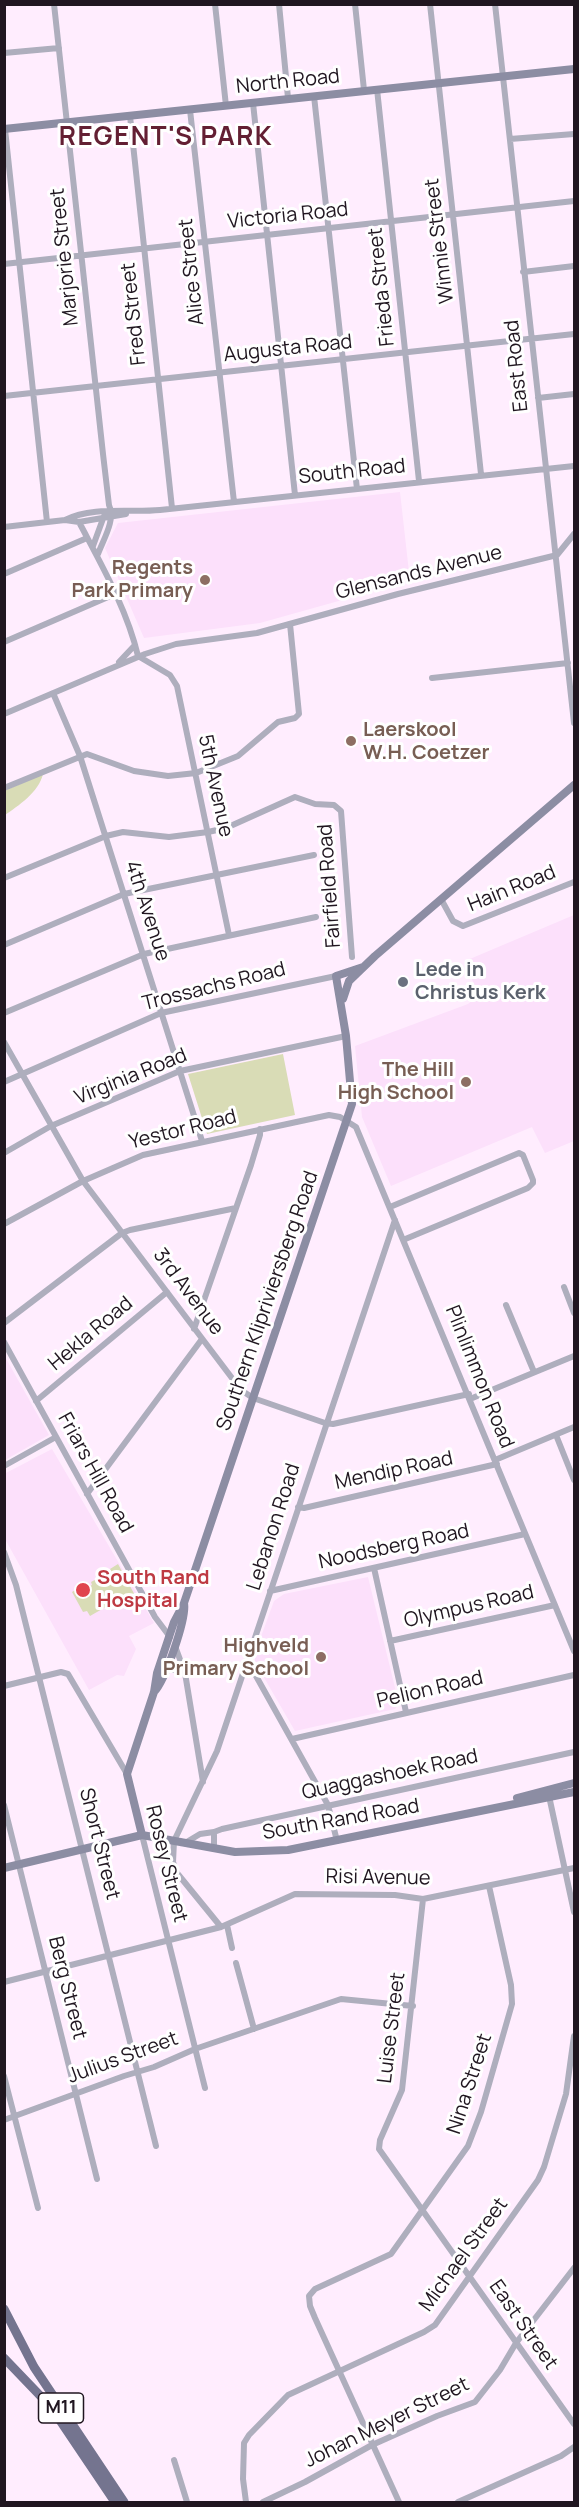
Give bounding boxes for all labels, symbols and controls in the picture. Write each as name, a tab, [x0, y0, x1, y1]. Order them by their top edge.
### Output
street label: North Road	[235, 65, 341, 99]
district label: REGENT'S PARK	[59, 122, 273, 154]
street label: Winnie Street	[420, 177, 460, 305]
street label: Marjorie Street	[46, 187, 84, 327]
street label: Victoria Road	[226, 198, 350, 234]
street label: Alice Street	[174, 217, 210, 327]
street label: Frieda Street	[364, 226, 400, 348]
street label: Fred Street	[117, 261, 151, 367]
street label: East Road	[500, 319, 534, 413]
street label: Augusta Road	[222, 330, 354, 368]
street label: South Road	[297, 454, 407, 490]
street label: Glensands Avenue	[333, 541, 505, 605]
place label: Regents Park Primary	[72, 556, 193, 603]
marker: Regents Park Primary	[198, 573, 212, 587]
place label: Laerskool W.H. Coetzer	[363, 718, 490, 765]
street label: 5th Avenue	[192, 733, 238, 839]
marker: Laerskool W.H. Coetzer	[344, 734, 358, 748]
street label: Fairfield Road	[314, 823, 346, 949]
street label: 4th Avenue	[119, 858, 175, 964]
street label: Hain Road	[465, 861, 559, 917]
street label: Trossachs Road	[140, 958, 288, 1016]
place label: Lede in Christus Kerk	[415, 958, 546, 1005]
marker: Lede in Christus Kerk	[396, 975, 410, 989]
street label: Virginia Road	[71, 1044, 191, 1110]
place label: The Hill High School	[338, 1058, 454, 1105]
marker: The Hill High School	[459, 1075, 473, 1089]
street label: Yestor Road	[127, 1105, 239, 1155]
street label: Southern Klipriviersberg Road	[212, 1168, 324, 1434]
street label: 3rd Avenue	[148, 1244, 228, 1340]
street label: Hekla Road	[44, 1292, 138, 1376]
street label: Plinlimmon Road	[439, 1302, 519, 1452]
street label: Friars Hill Road	[52, 1409, 138, 1537]
street label: Mendip Road	[333, 1447, 455, 1495]
street label: Lebanon Road	[242, 1461, 306, 1593]
street label: Noodsberg Road	[317, 1519, 471, 1575]
place label: South Rand Hospital	[97, 1566, 210, 1613]
street label: Olympus Road	[402, 1580, 536, 1634]
marker: South Rand Hospital	[74, 1581, 92, 1599]
place label: Highveld Primary School	[163, 1634, 309, 1681]
marker: Highveld Primary School	[314, 1650, 328, 1664]
street label: Pelion Road	[375, 1666, 485, 1714]
street label: Quaggashoek Road	[300, 1745, 480, 1805]
street label: Short Street	[74, 1786, 124, 1902]
street label: South Rand Road	[261, 1794, 421, 1846]
street label: Rosey Street	[140, 1803, 192, 1925]
street label: Risi Avenue	[325, 1865, 431, 1891]
street label: Berg Street	[43, 1934, 91, 2042]
street label: Luise Street	[373, 1971, 411, 2085]
street label: Julius Street	[65, 2027, 181, 2089]
street label: Nina Street	[443, 2031, 497, 2137]
street label: Michael Street	[415, 2193, 513, 2317]
street label: East Street	[483, 2276, 563, 2374]
street label: Johan Meyer Street	[301, 2373, 473, 2473]
road number: M11	[38, 2393, 84, 2423]

